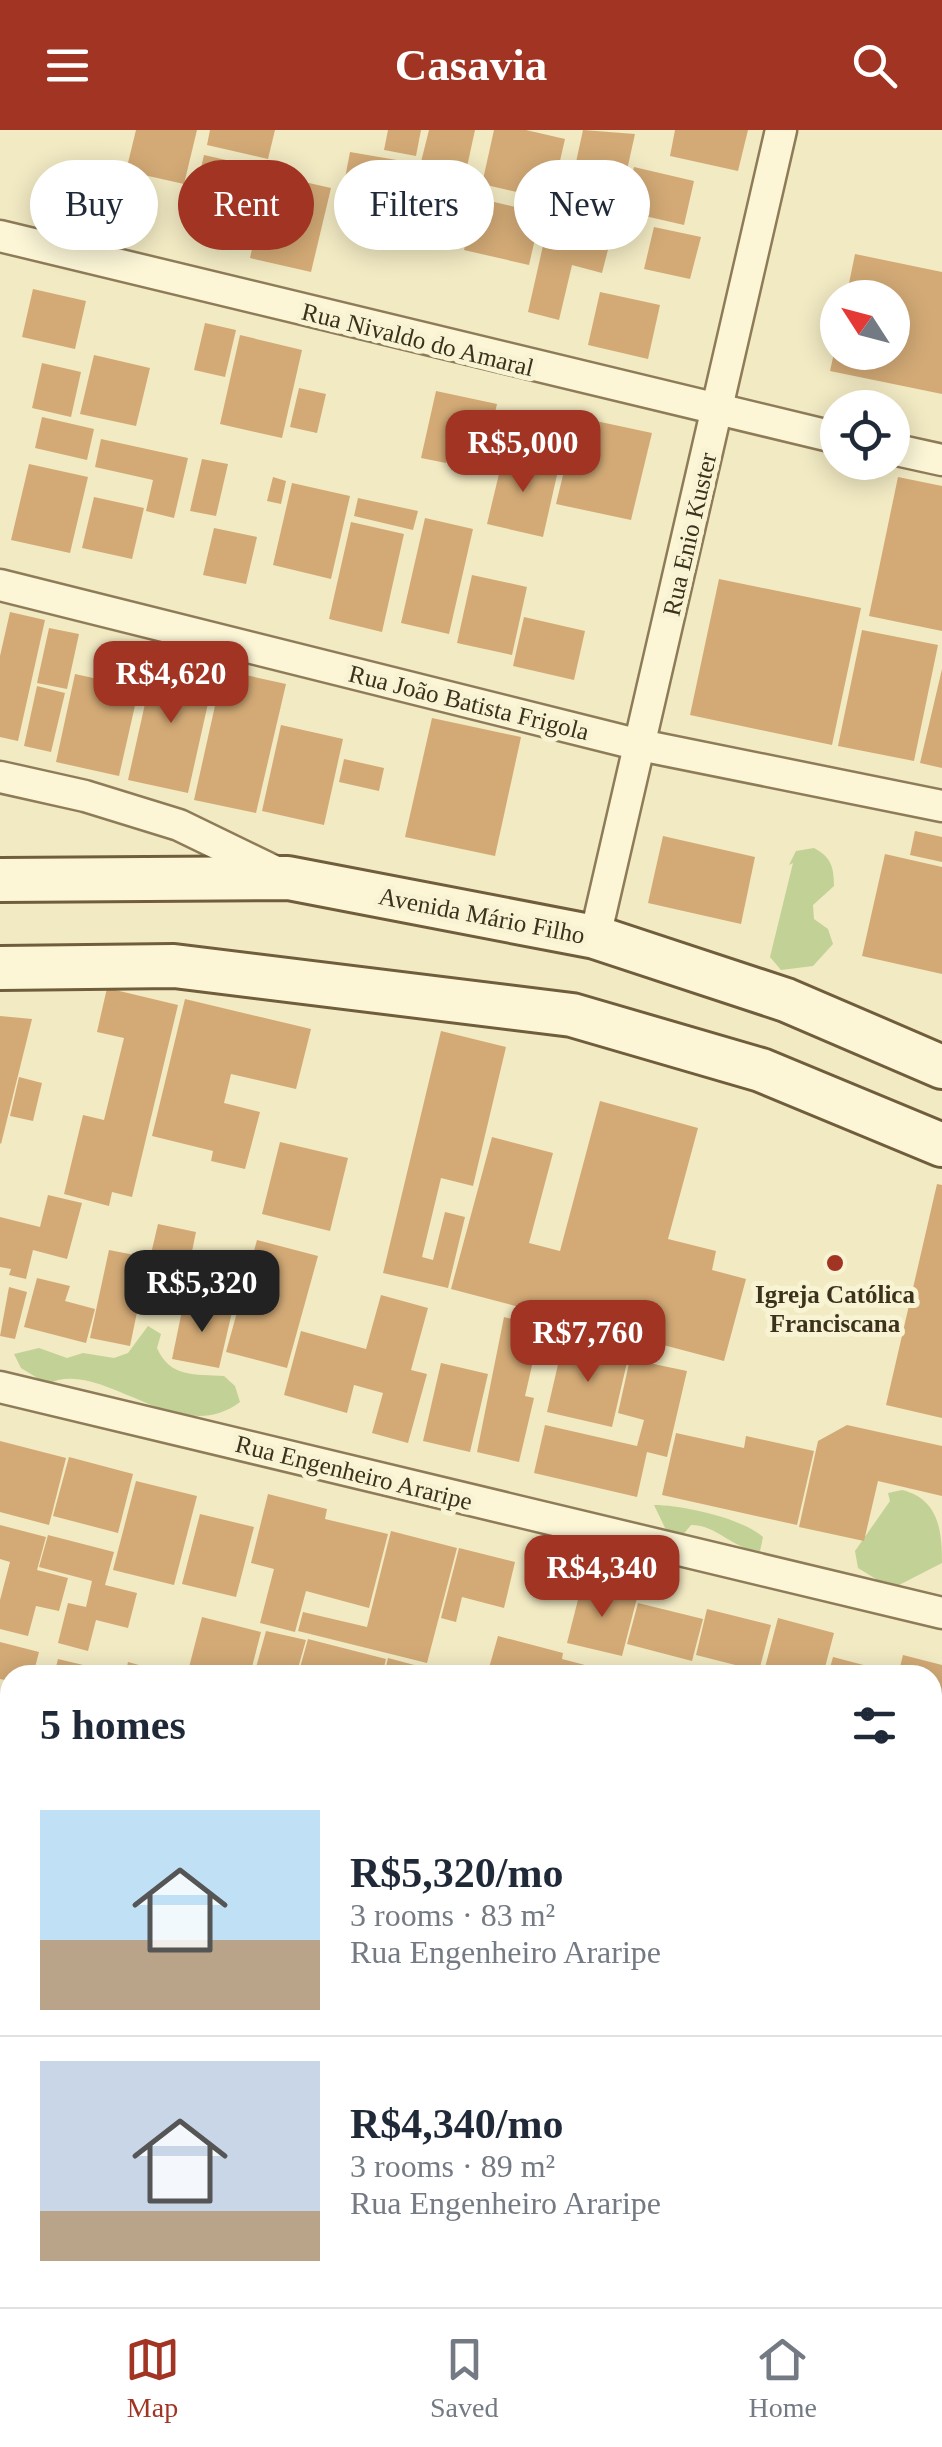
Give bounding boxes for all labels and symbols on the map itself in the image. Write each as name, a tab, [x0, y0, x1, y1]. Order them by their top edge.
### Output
north arrow	[820, 280, 910, 370]
street label: Rua Nivaldo do Amaral	[299, 298, 537, 381]
pin: R$5,000	[431, 410, 615, 495]
street label: Rua Enio Kuster	[658, 449, 722, 618]
pin: R$4,620	[79, 641, 263, 726]
street label: Rua João Batista Frigola	[346, 660, 592, 745]
street label: Avenida Mário Filho	[377, 882, 587, 949]
pin: R$5,320	[110, 1250, 294, 1335]
marker: Igreja Católica Franciscana	[824, 1252, 846, 1274]
place label: Igreja Católica Franciscana	[755, 1281, 915, 1337]
pin: R$7,760	[496, 1300, 680, 1385]
street label: Rua Engenheiro Araripe	[233, 1430, 475, 1515]
pin: R$4,340	[510, 1535, 694, 1620]

